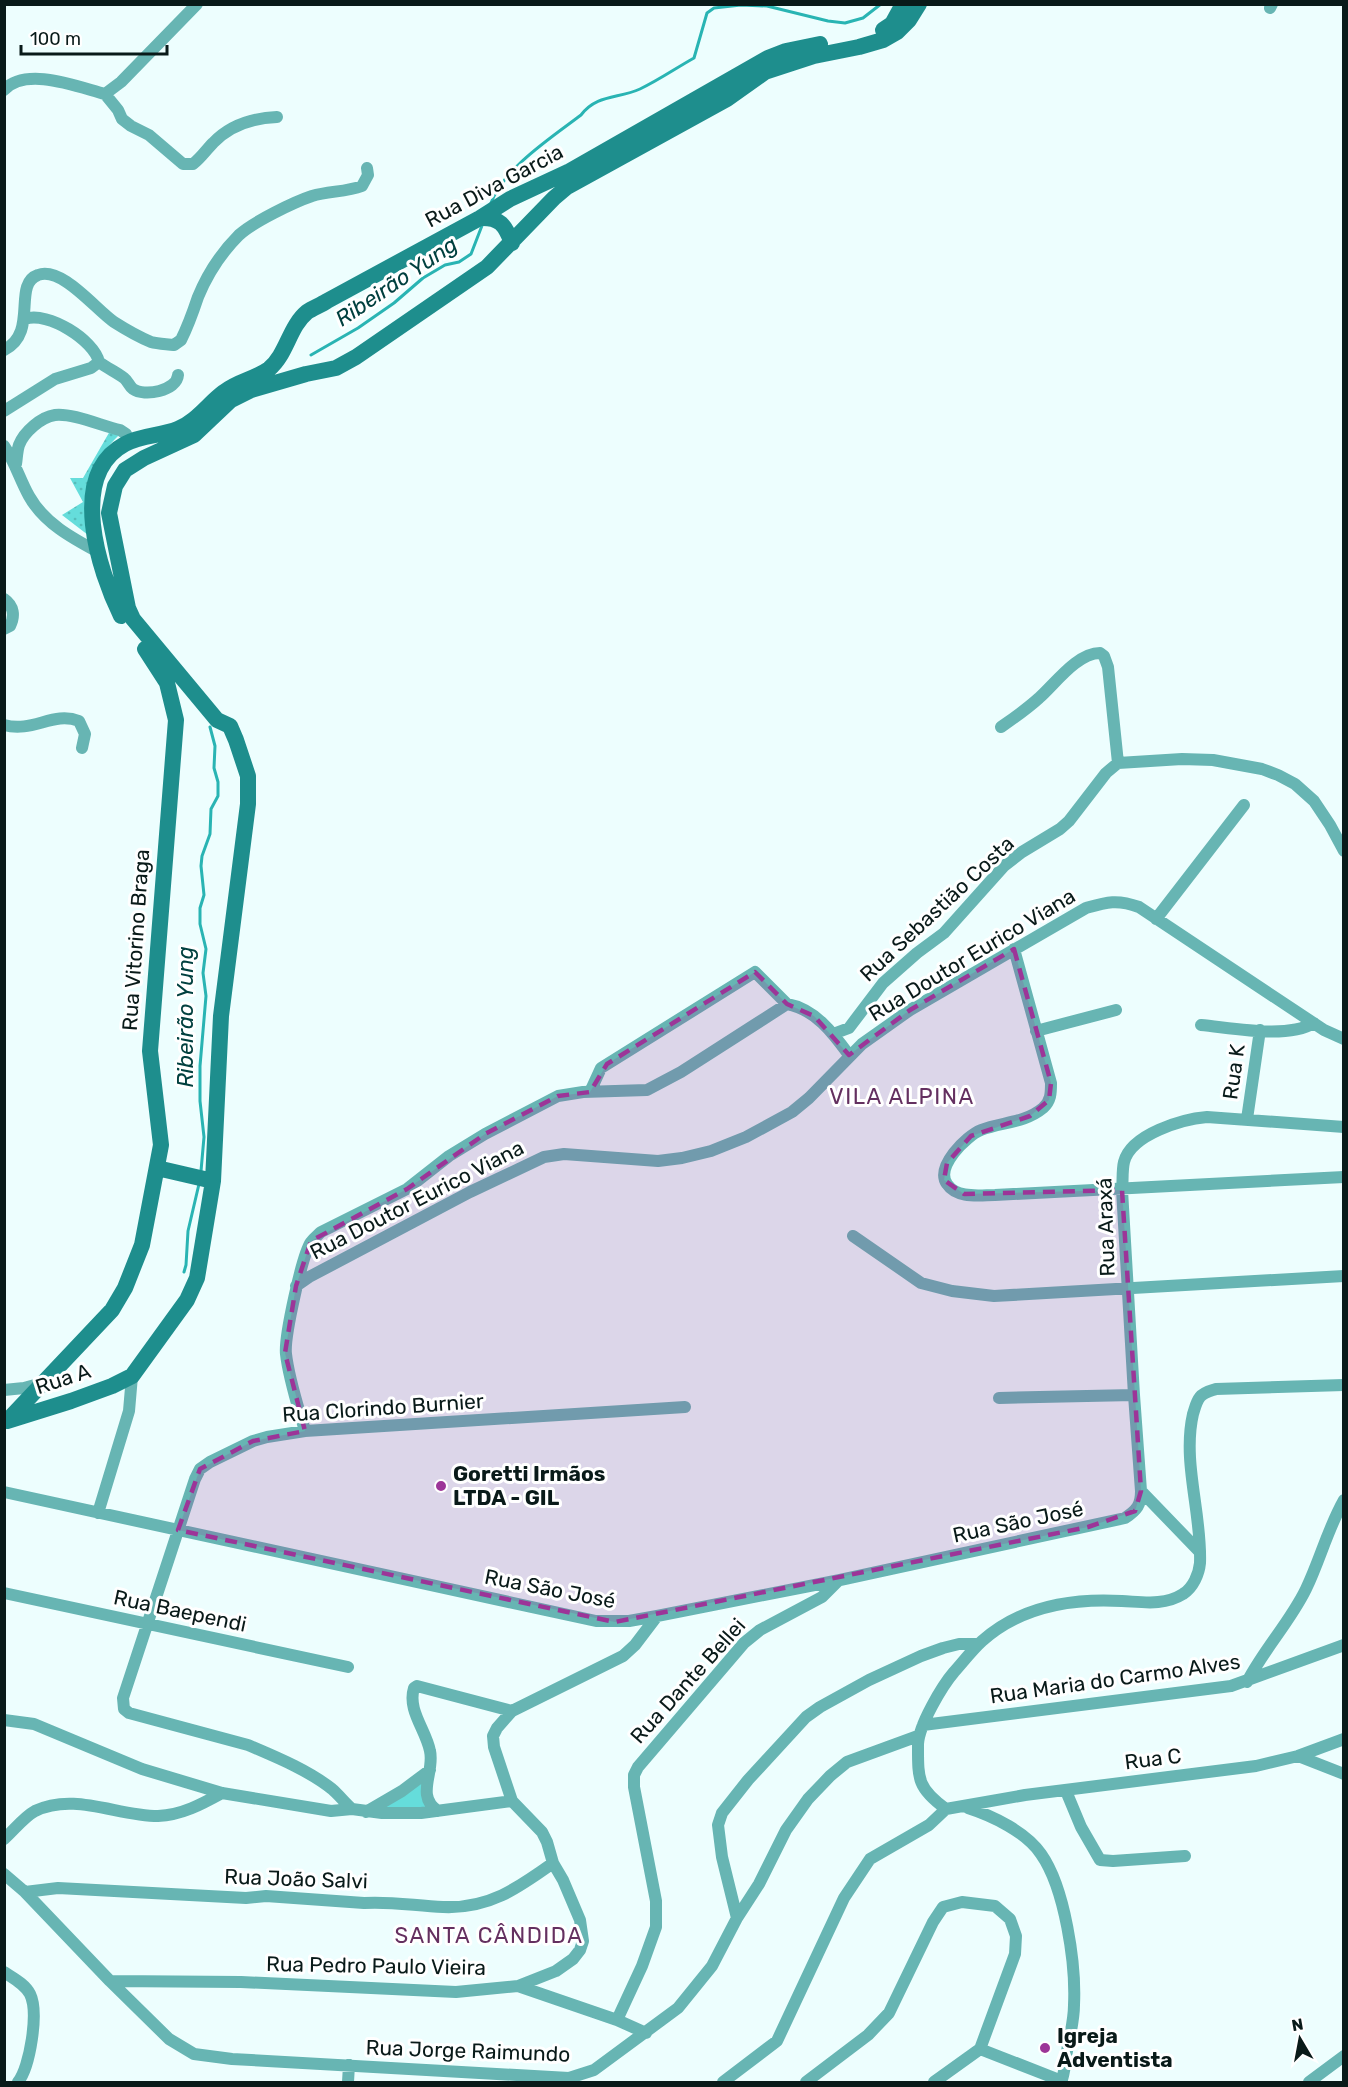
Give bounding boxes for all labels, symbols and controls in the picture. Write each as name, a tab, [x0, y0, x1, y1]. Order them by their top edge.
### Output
scale bar	[21, 18, 166, 56]
text: 100 m	[30, 28, 81, 50]
street label: Rua Diva Garcia	[421, 139, 567, 232]
water label: Ribeirão Yung	[330, 231, 463, 332]
street label: Rua Sebastião Costa	[855, 831, 1019, 986]
street label: Rua Vitorino Braga	[117, 848, 154, 1032]
street label: Rua Doutor Eurico Viana	[864, 883, 1080, 1026]
water label: Ribeirão Yung	[172, 946, 199, 1088]
street label: Rua K	[1217, 1042, 1250, 1101]
district label: VILA ALPINA	[829, 1083, 975, 1110]
street label: Rua Doutor Eurico Viana	[306, 1135, 528, 1264]
street label: Rua Araxá	[1091, 1177, 1120, 1277]
street label: Rua A	[32, 1358, 94, 1399]
street label: Rua Clorindo Burnier	[281, 1388, 485, 1427]
place label: Goretti Irmãos LTDA - GIL	[453, 1461, 605, 1510]
marker: Goretti Irmãos LTDA - GIL	[434, 1479, 448, 1493]
street label: Rua São José	[950, 1495, 1085, 1548]
street label: Rua São José	[483, 1564, 618, 1613]
street label: Rua Baependi	[111, 1584, 249, 1637]
street label: Rua Dante Bellei	[625, 1613, 750, 1748]
street label: Rua Maria do Carmo Alves	[988, 1649, 1242, 1708]
street label: Rua C	[1123, 1743, 1183, 1774]
street label: Rua João Salvi	[224, 1863, 368, 1894]
district label: SANTA CÂNDIDA	[395, 1922, 583, 1949]
street label: Rua Pedro Paulo Vieira	[266, 1951, 486, 1980]
north arrow	[1270, 2009, 1330, 2069]
text: N	[1290, 2014, 1305, 2035]
place label: Igreja Adventista	[1057, 2023, 1173, 2072]
street label: Rua Jorge Raimundo	[365, 2034, 571, 2067]
marker: Igreja Adventista	[1038, 2041, 1052, 2055]

